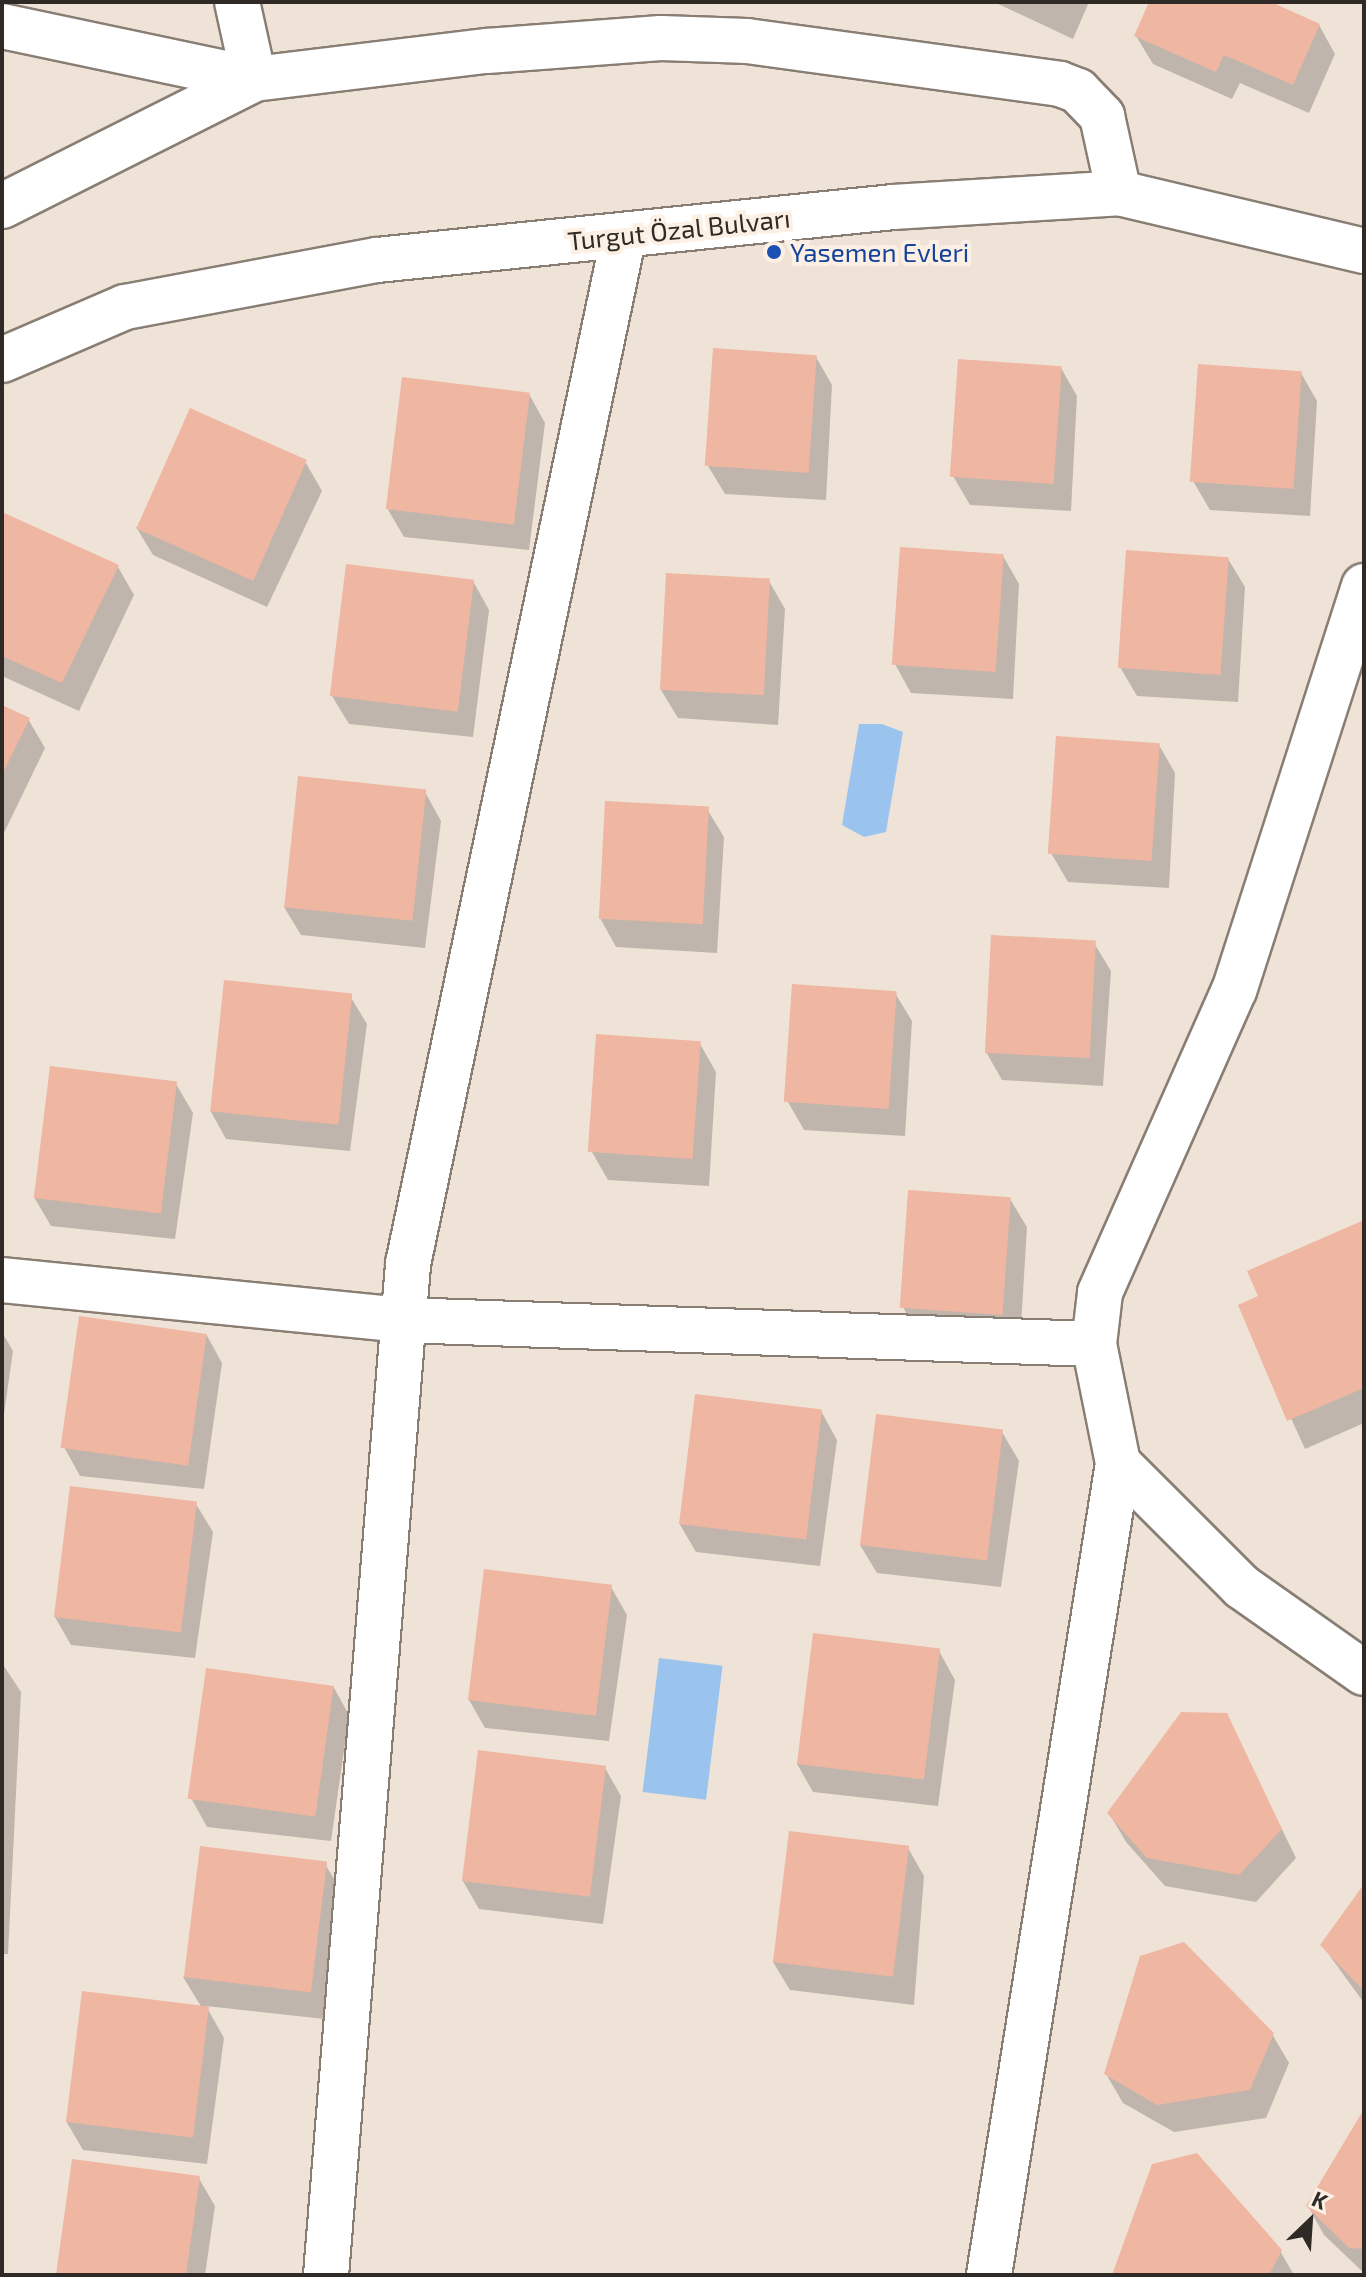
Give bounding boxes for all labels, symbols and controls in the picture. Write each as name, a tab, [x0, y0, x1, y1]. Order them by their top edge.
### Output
street label: Turgut Özal Bulvarı	[566, 202, 792, 256]
place label: Yasemen Evleri	[790, 236, 969, 268]
marker: Yasemen Evleri	[765, 243, 783, 261]
north arrow	[1270, 2181, 1350, 2261]
text: K	[1308, 2185, 1332, 2214]

